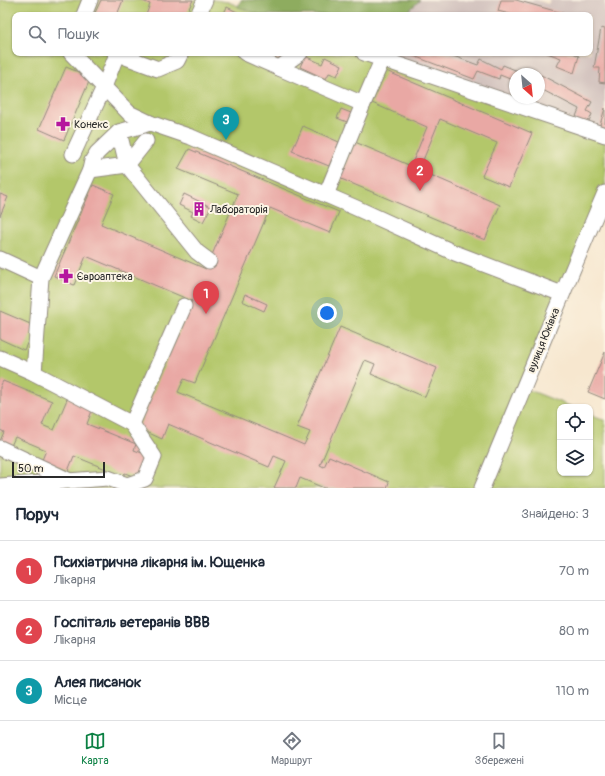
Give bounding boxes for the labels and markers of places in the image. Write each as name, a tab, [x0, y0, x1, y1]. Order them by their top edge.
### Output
pin: 3	[213, 107, 239, 140]
pharmacy icon: Конекс	[55, 116, 71, 132]
place label: Конекс	[74, 118, 109, 131]
pin: 2	[407, 158, 433, 191]
building icon: Лабораторія	[191, 201, 207, 217]
place label: Лабораторія	[209, 203, 268, 216]
pharmacy icon: Євроаптека	[58, 268, 74, 284]
place label: Євроаптека	[77, 270, 133, 283]
pin: 1	[193, 281, 219, 314]

